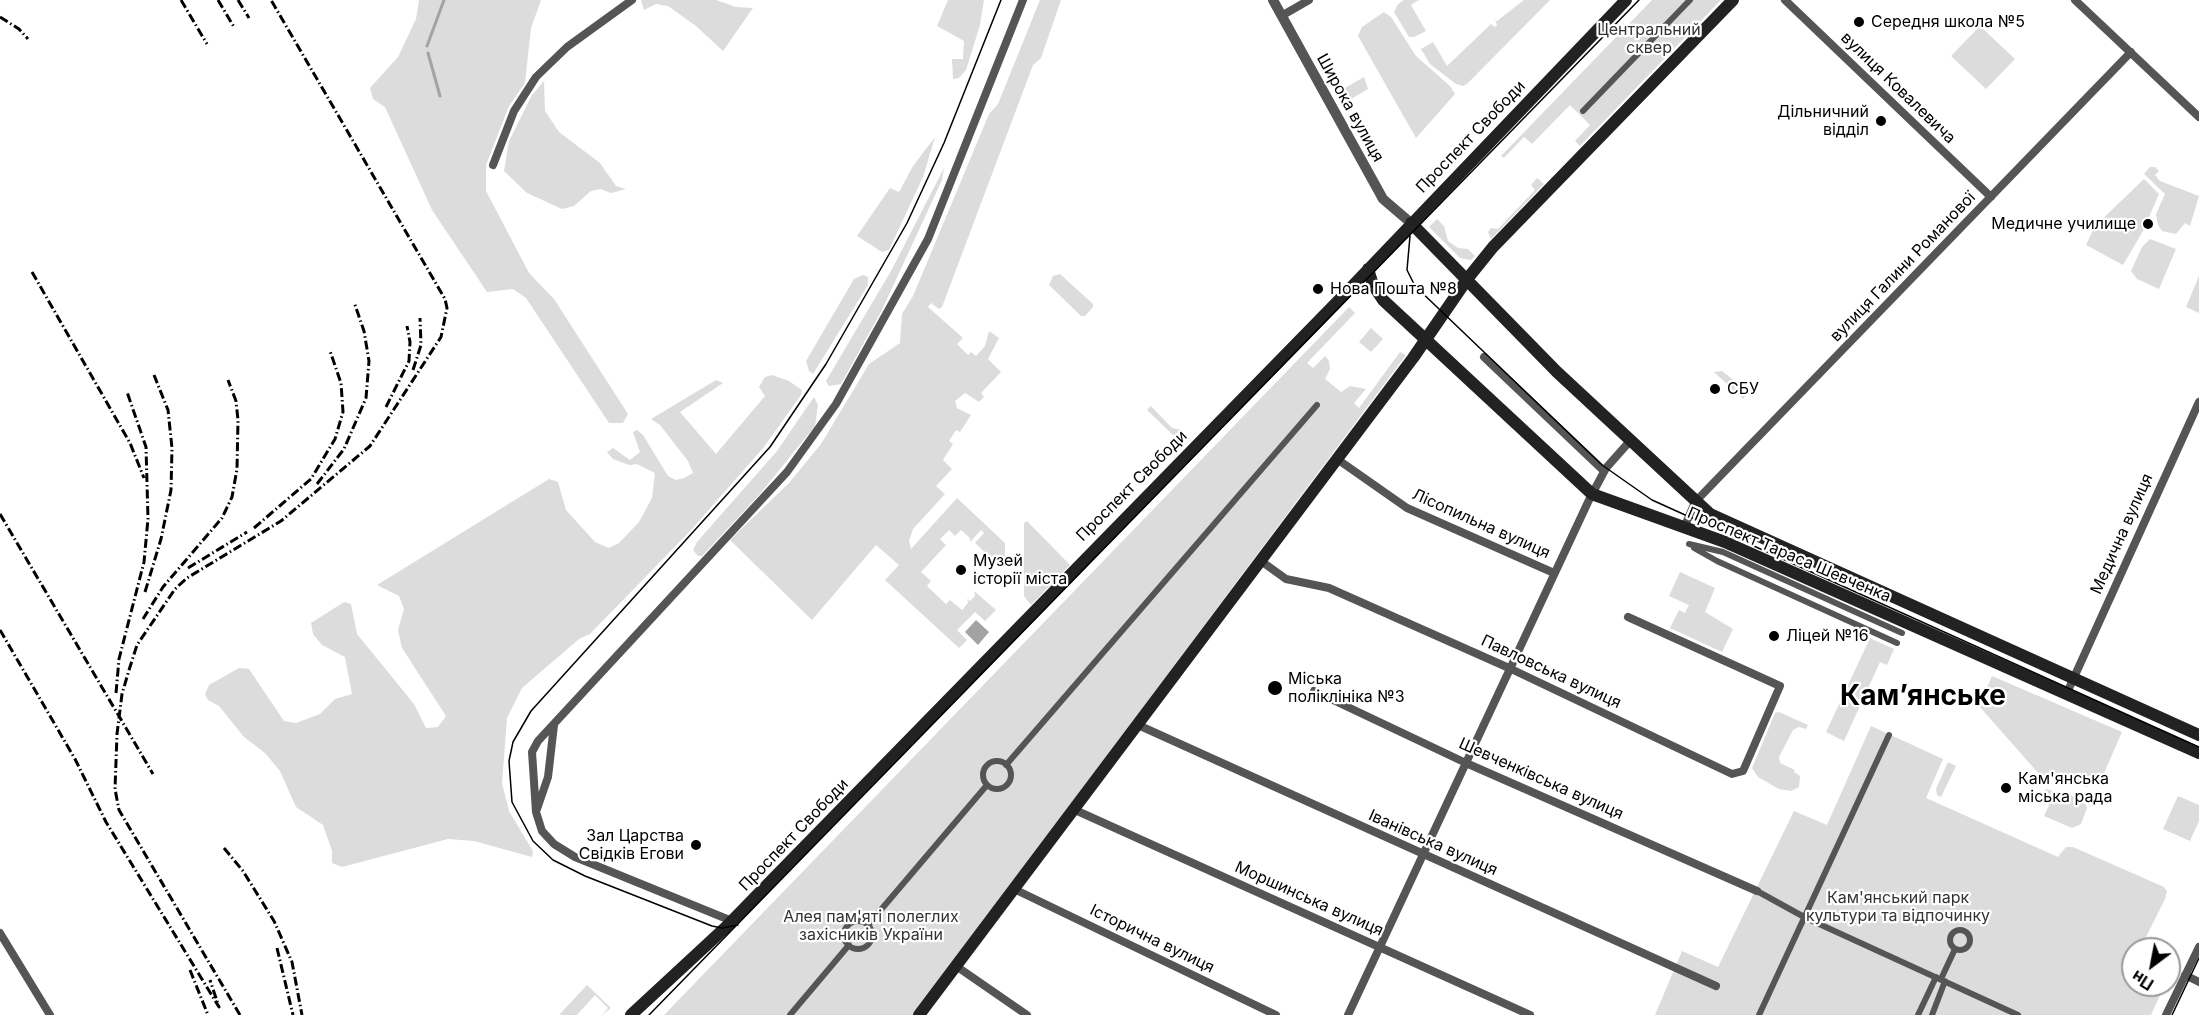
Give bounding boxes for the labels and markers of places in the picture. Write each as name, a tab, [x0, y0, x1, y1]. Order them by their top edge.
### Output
place label: Середня школа №5	[1871, 12, 2025, 32]
marker: Середня школа №5	[1852, 15, 1866, 29]
place label: Дільничний відділ	[1777, 102, 1869, 140]
marker: Дільничний відділ	[1874, 114, 1888, 128]
place label: Медичне училище	[1991, 214, 2136, 234]
marker: Медичне училище	[2141, 217, 2155, 231]
place label: Нова Пошта №8	[1330, 279, 1457, 299]
marker: Нова Пошта №8	[1311, 282, 1325, 296]
place label: СБУ	[1727, 379, 1759, 399]
marker: СБУ	[1708, 382, 1722, 396]
place label: Музей історії міста	[973, 551, 1067, 589]
marker: Музей історії міста	[954, 563, 968, 577]
place label: Ліцей №16	[1786, 626, 1869, 646]
marker: Ліцей №16	[1767, 629, 1781, 643]
place label: Міська поліклініка №3	[1288, 669, 1405, 707]
marker: Міська поліклініка №3	[1266, 679, 1284, 697]
place label: Кам'янська міська рада	[2018, 769, 2112, 807]
marker: Кам'янська міська рада	[1999, 781, 2013, 795]
place label: Зал Царства Свiдкiв Егови	[579, 826, 684, 864]
marker: Зал Царства Свiдкiв Егови	[689, 838, 703, 852]

